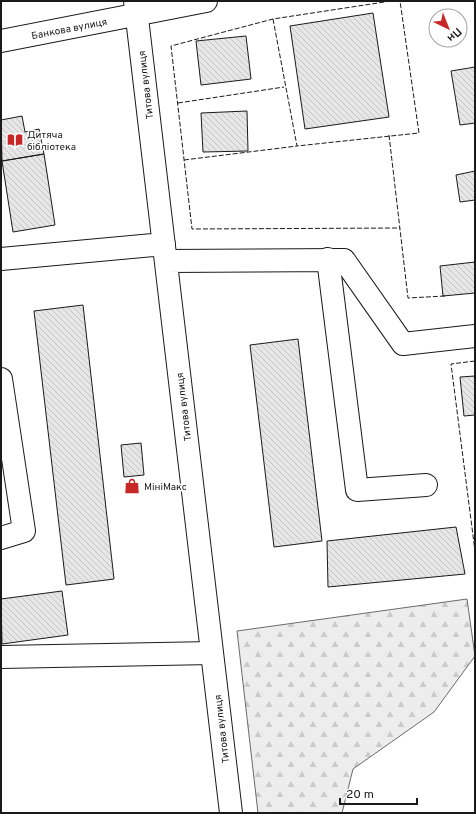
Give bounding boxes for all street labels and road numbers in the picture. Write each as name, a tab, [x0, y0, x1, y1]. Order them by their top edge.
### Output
street label: Банкова вулиця	[30, 16, 108, 43]
street label: Титова вулиця	[136, 50, 157, 120]
street label: Титова вулиця	[174, 372, 195, 442]
street label: Титова вулиця	[212, 694, 233, 764]

